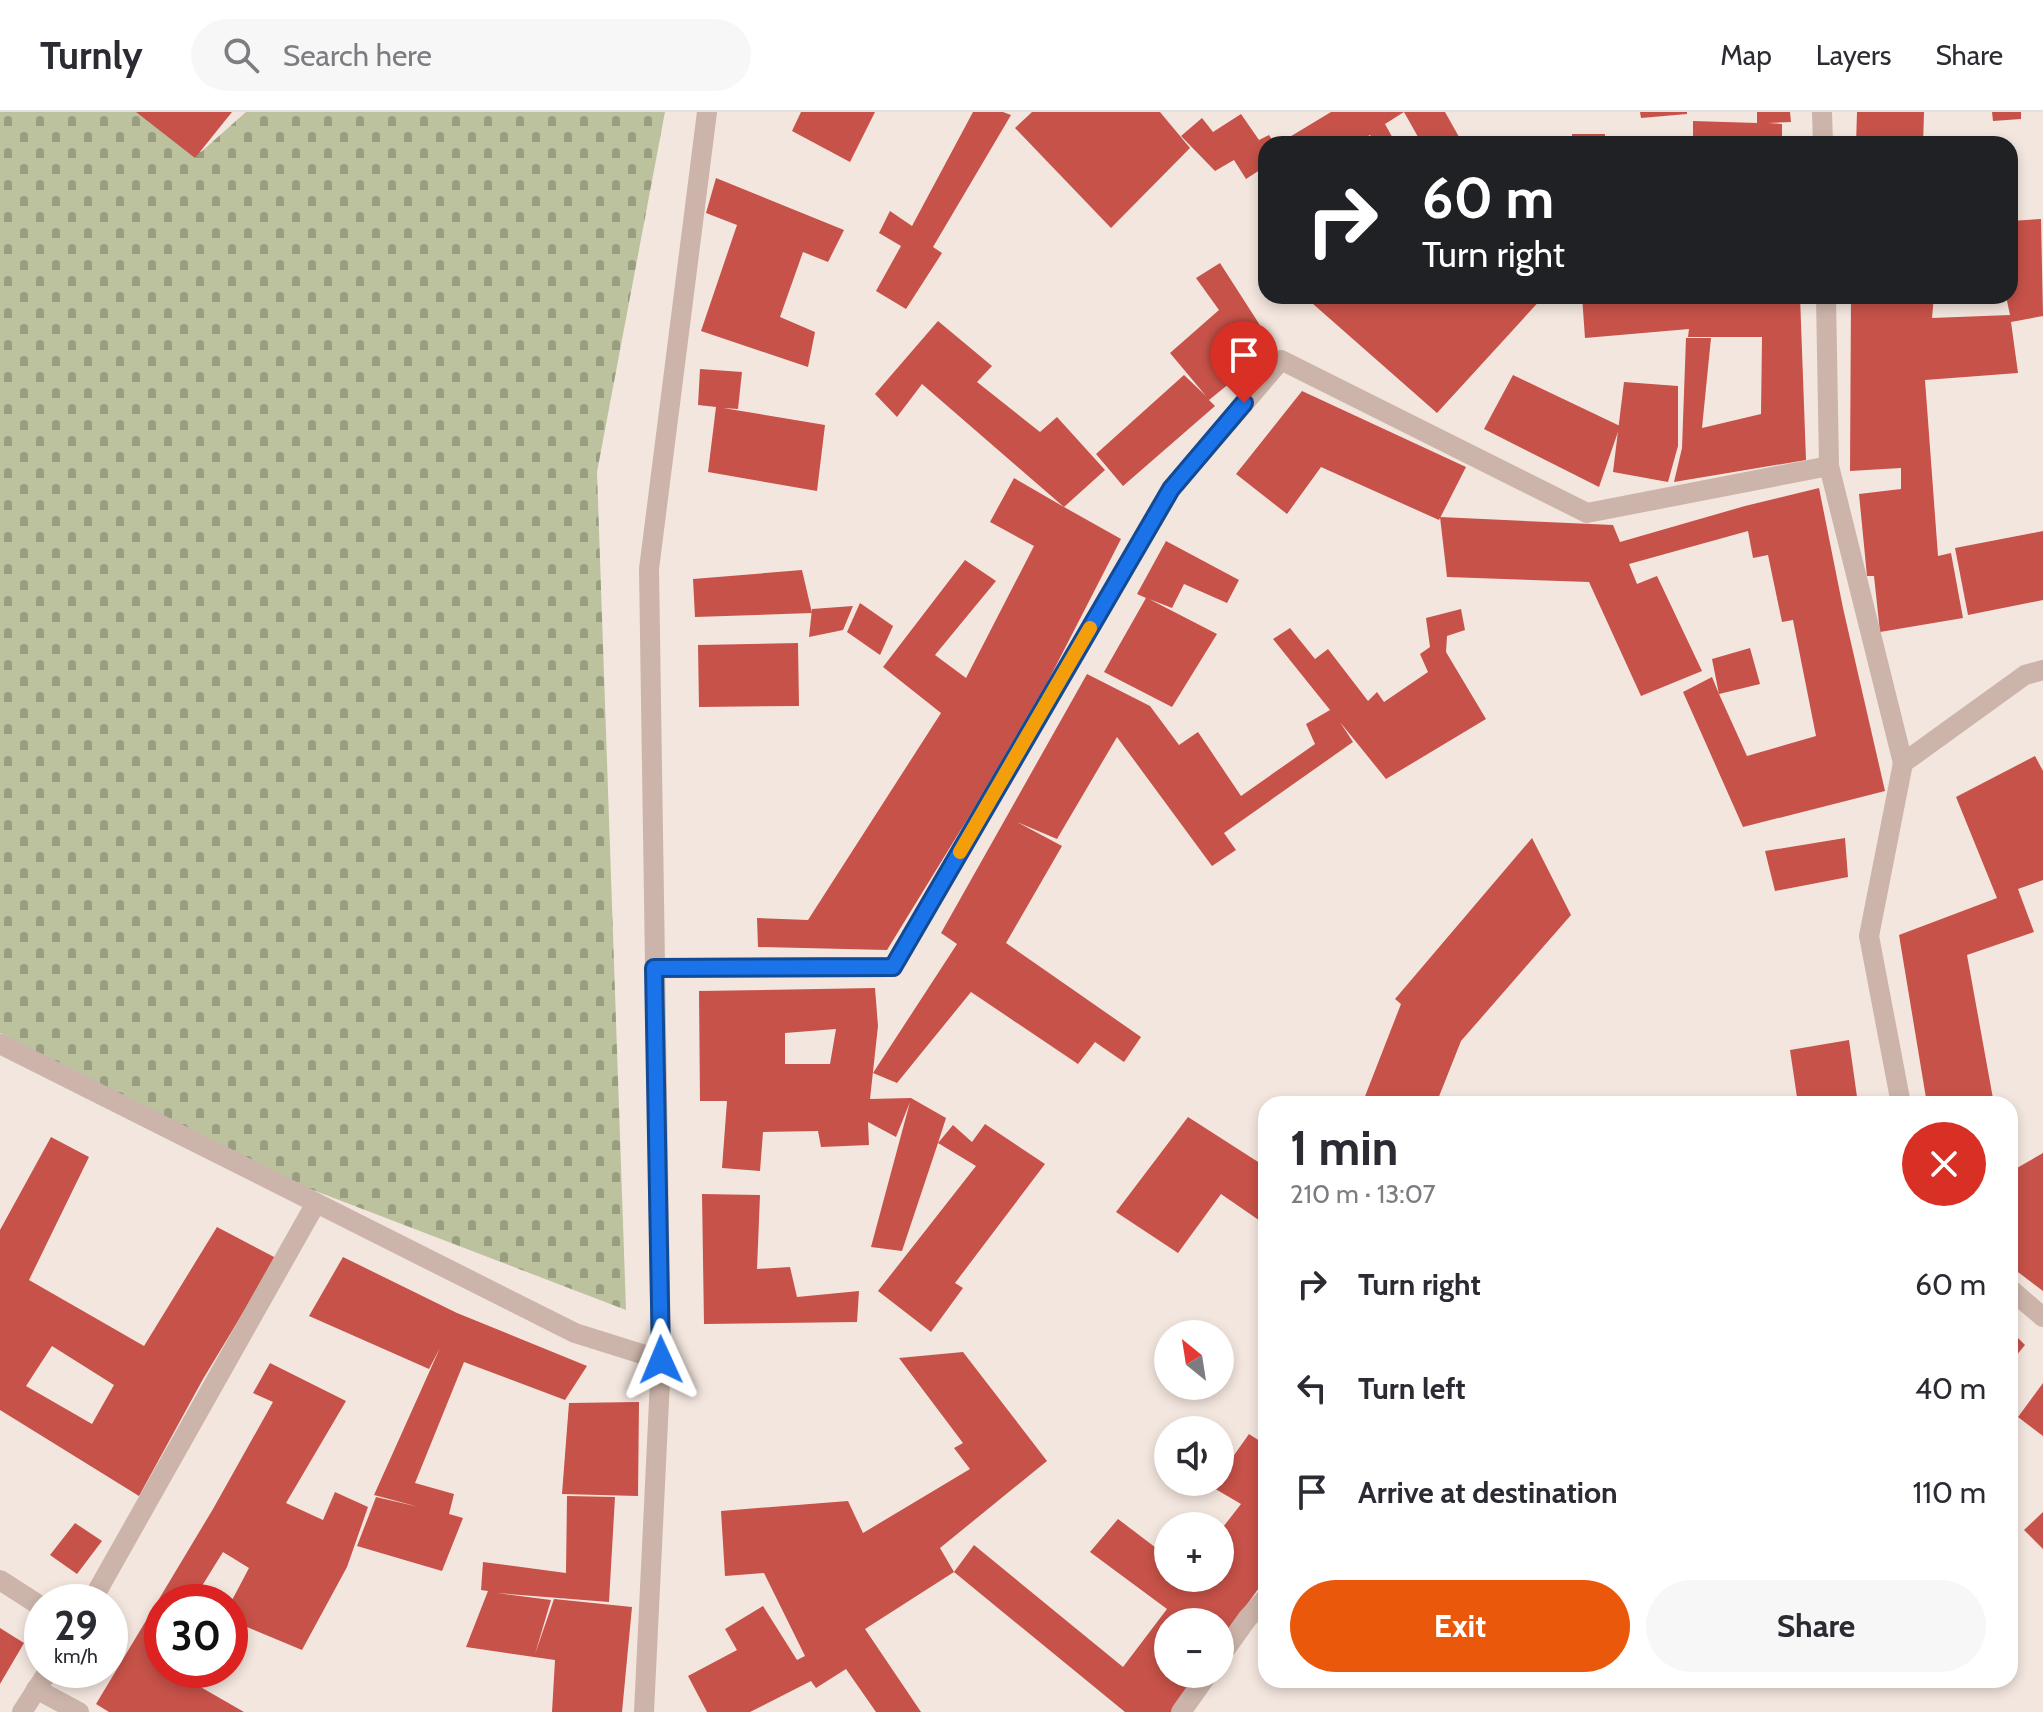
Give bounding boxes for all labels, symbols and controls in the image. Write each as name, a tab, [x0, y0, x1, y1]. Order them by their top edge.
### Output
search box	[191, 19, 751, 91]
text: Turnly	[40, 32, 143, 79]
icon: search	[219, 33, 263, 77]
text: Search here	[283, 37, 432, 74]
text: Map	[1720, 38, 1772, 72]
text: Layers	[1816, 38, 1891, 72]
text: Share	[1935, 38, 2003, 72]
text: 60 m	[1422, 164, 1554, 232]
icon: right	[1290, 168, 1394, 272]
text: Turn right	[1422, 232, 1565, 276]
pin	[1210, 321, 1278, 403]
icon: arrive	[1222, 333, 1266, 377]
text: 1 min	[1290, 1119, 1398, 1177]
button: close	[1902, 1122, 1986, 1206]
text: 210 m · 13:07	[1290, 1178, 1436, 1210]
icon: right	[1290, 1262, 1334, 1306]
text: Turn right	[1358, 1266, 1481, 1303]
text: 60 m	[1915, 1266, 1986, 1303]
position arrow	[619, 1318, 703, 1402]
north arrow	[1154, 1320, 1234, 1400]
map controls	[1154, 1320, 1234, 1688]
icon: left	[1290, 1366, 1334, 1410]
text: Turn left	[1358, 1370, 1466, 1407]
text: 40 m	[1915, 1370, 1986, 1407]
button: sound	[1154, 1416, 1234, 1496]
icon: arrive	[1290, 1470, 1334, 1514]
text: Arrive at destination	[1358, 1474, 1618, 1511]
text: 110 m	[1912, 1474, 1986, 1511]
button: +	[1154, 1512, 1234, 1592]
button: Exit	[1290, 1580, 1630, 1672]
button: Share	[1646, 1580, 1986, 1672]
speed limit sign: 30	[144, 1584, 248, 1688]
text: 29	[54, 1601, 98, 1650]
button: −	[1154, 1608, 1234, 1688]
text: km/h	[54, 1644, 98, 1668]

